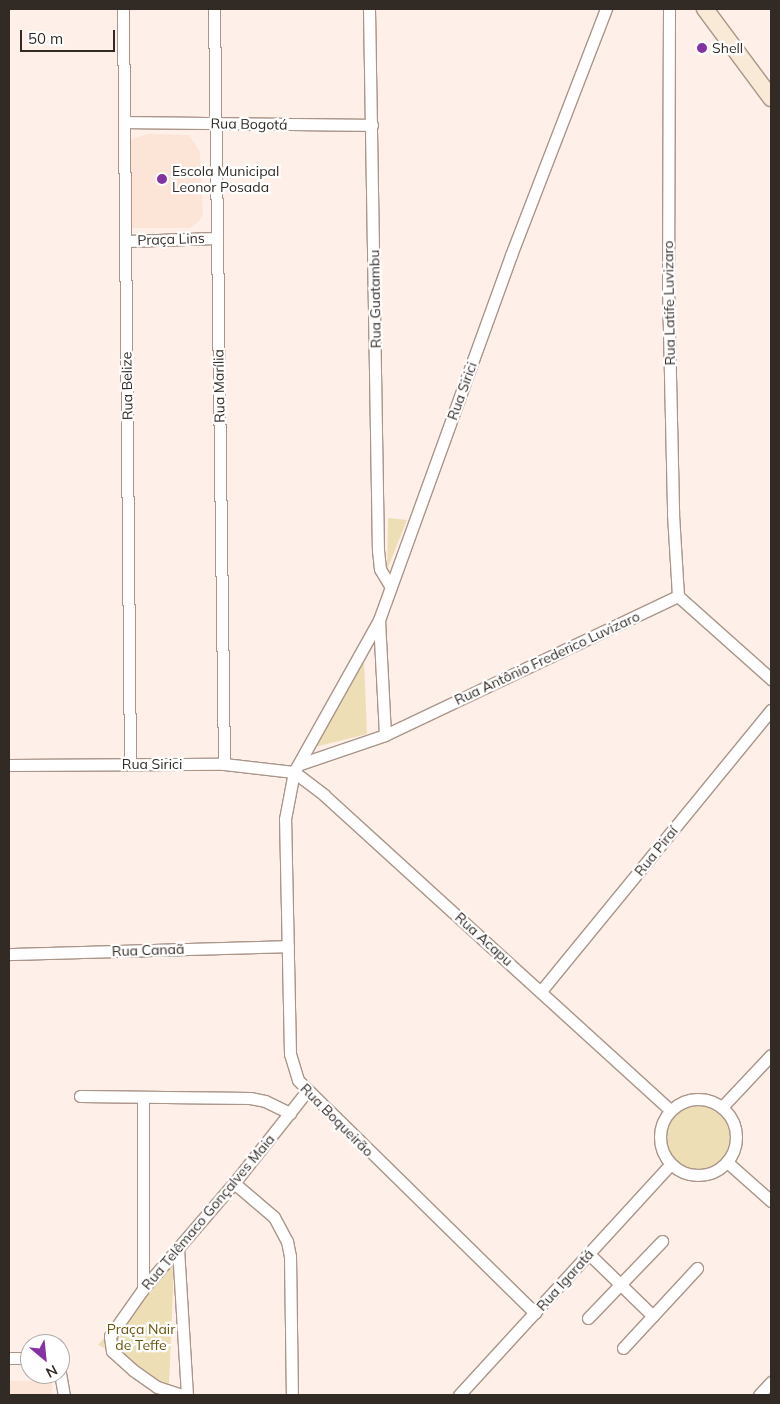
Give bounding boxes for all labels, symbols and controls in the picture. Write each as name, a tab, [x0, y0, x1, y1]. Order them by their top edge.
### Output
scale bar	[22, 20, 118, 52]
text: 50 m	[28, 29, 63, 48]
place label: Shell	[712, 40, 743, 56]
marker: Shell	[696, 42, 708, 54]
street label: Rua Bogotá	[210, 115, 288, 133]
place label: Escola Municipal Leonor Posada	[172, 163, 279, 196]
marker: Escola Municipal Leonor Posada	[156, 173, 168, 185]
street label: Praça Lins	[137, 229, 205, 249]
street label: Rua Latife Luvizaro	[660, 240, 678, 366]
street label: Rua Guatambu	[366, 250, 384, 348]
street label: Rua Marília	[210, 349, 228, 423]
street label: Rua Belize	[118, 352, 136, 420]
street label: Rua Sirici	[444, 360, 480, 422]
street label: Rua Antônio Frederico Luvizaro	[452, 608, 642, 708]
street label: Rua Sirici	[122, 756, 182, 772]
street label: Rua Piraí	[631, 823, 681, 879]
street label: Rua Acapu	[452, 909, 516, 969]
street label: Rua Canaã	[111, 940, 185, 960]
street label: Rua Boqueirão	[297, 1080, 377, 1160]
street label: Rua Telêmaco Gonçalves Maia	[138, 1131, 278, 1293]
street label: Rua Igaratá	[533, 1246, 597, 1314]
park label: Praça Nair de Teffe	[107, 1321, 175, 1354]
north arrow	[20, 1334, 70, 1384]
text: N	[43, 1361, 60, 1382]

